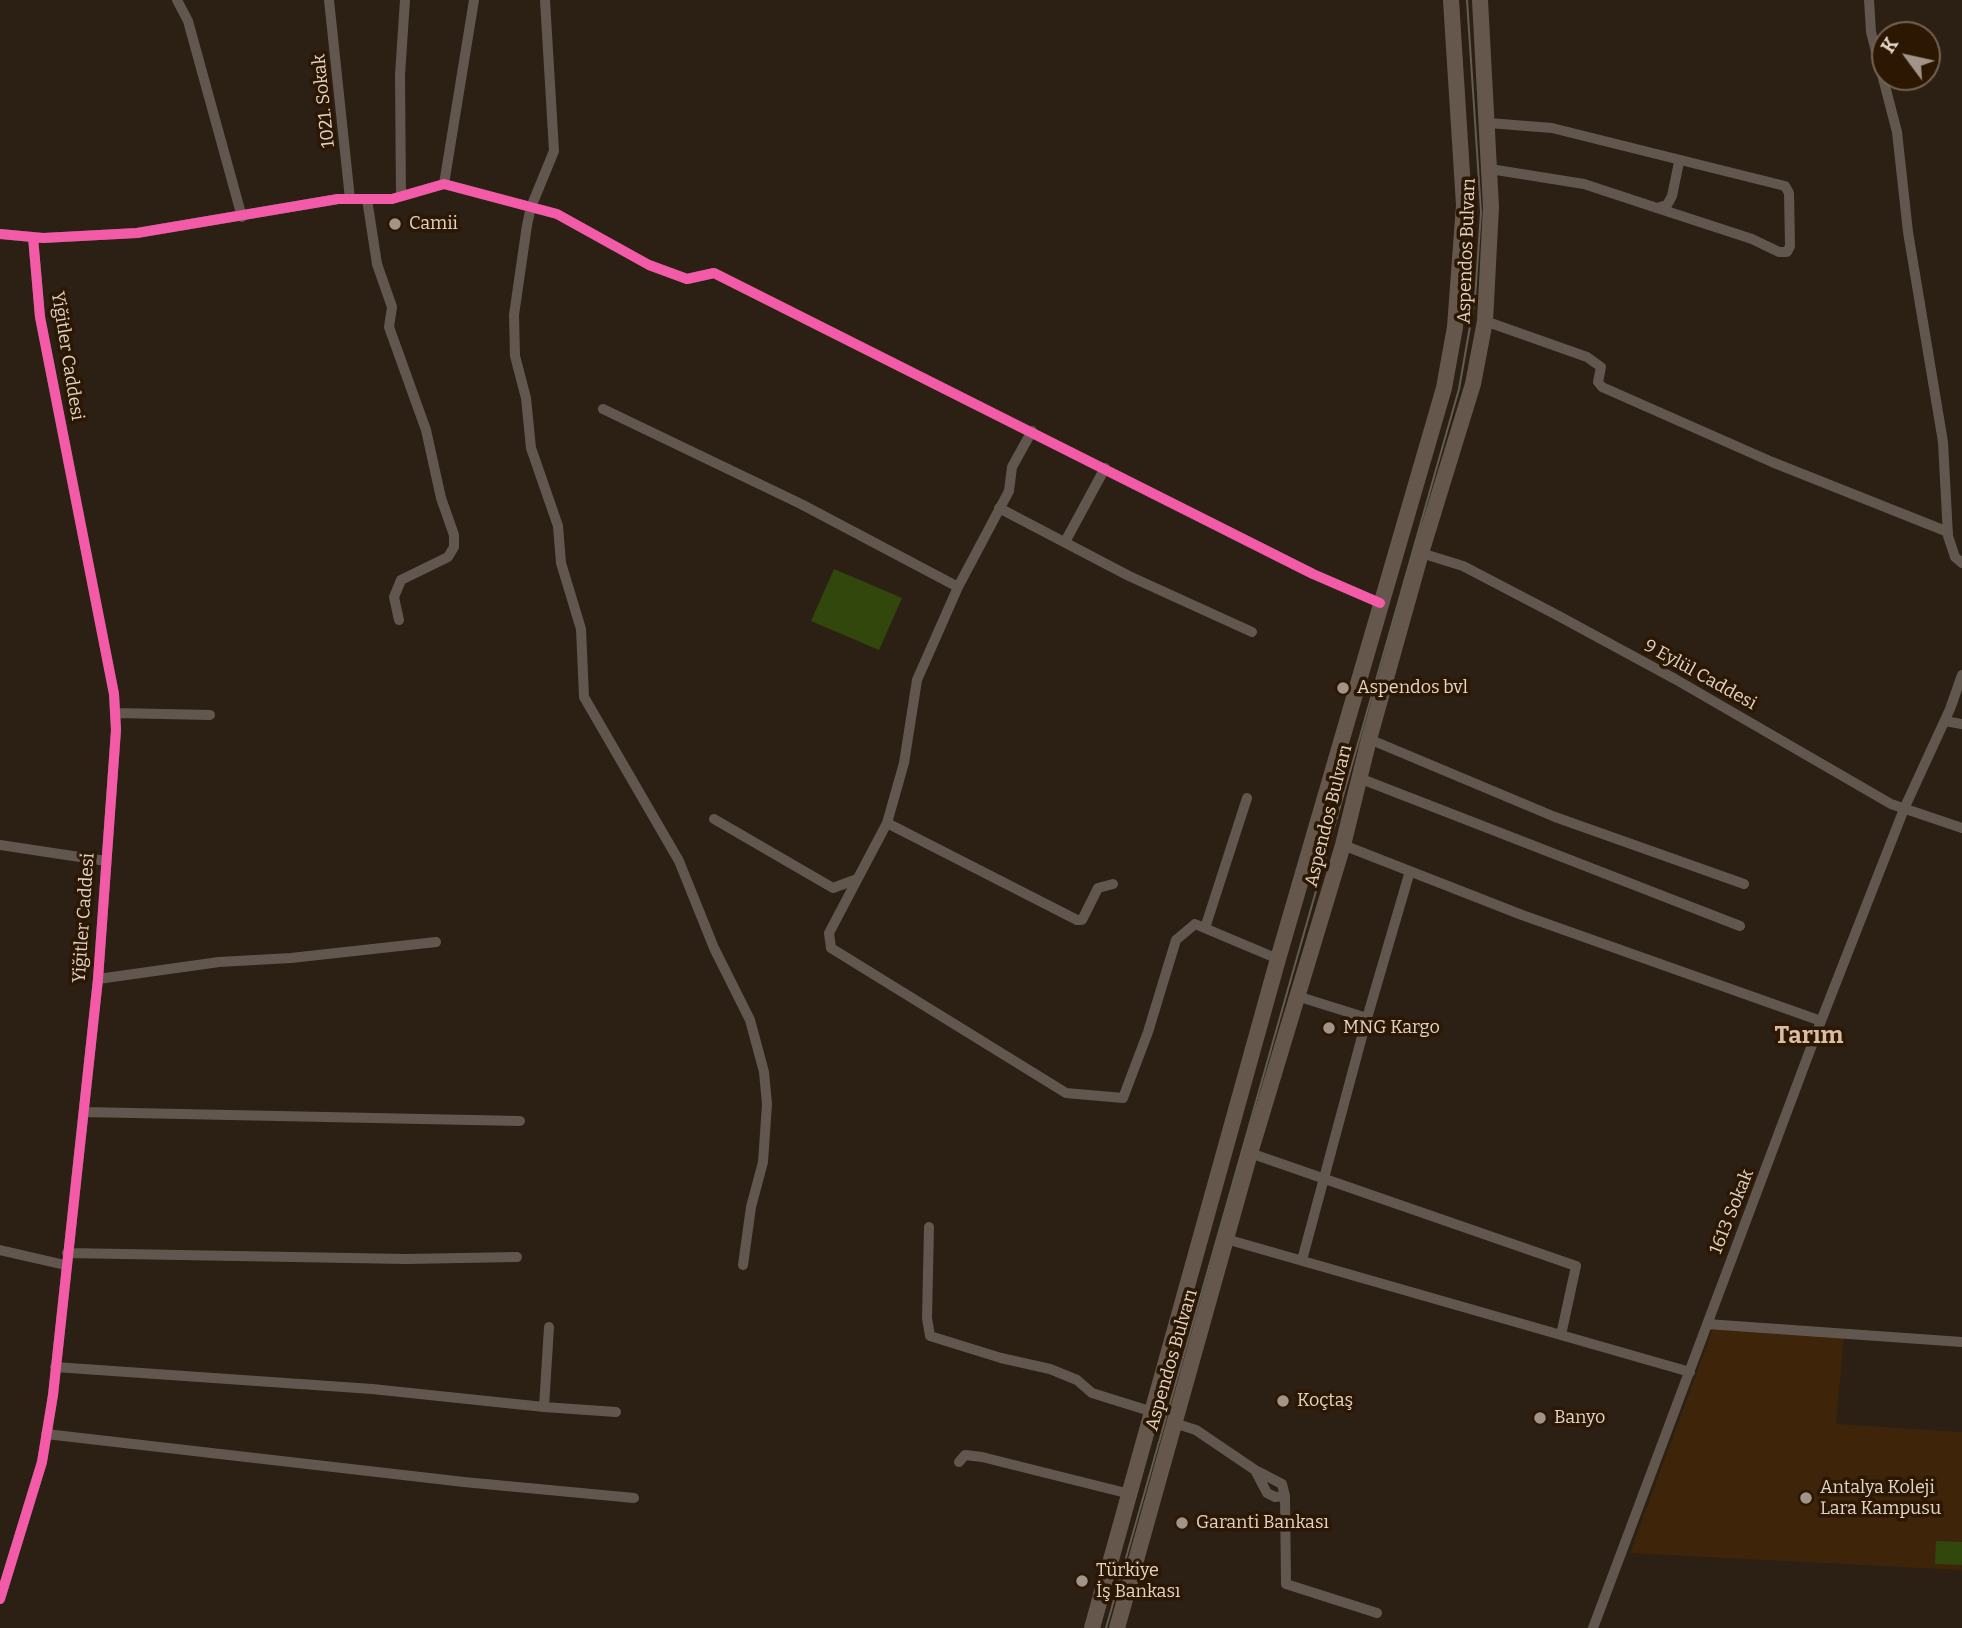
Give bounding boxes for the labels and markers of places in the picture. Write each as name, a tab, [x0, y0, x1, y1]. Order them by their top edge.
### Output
place label: Camii	[409, 213, 458, 235]
marker: Camii	[387, 216, 403, 232]
place label: Aspendos bvl	[1357, 677, 1468, 699]
marker: Aspendos bvl	[1335, 680, 1351, 696]
place label: MNG Kargo	[1343, 1017, 1440, 1039]
marker: MNG Kargo	[1321, 1020, 1337, 1036]
place label: Koçtaş	[1297, 1390, 1353, 1412]
marker: Koçtaş	[1275, 1393, 1291, 1409]
place label: Banyo	[1554, 1407, 1605, 1429]
marker: Banyo	[1532, 1410, 1548, 1426]
place label: Antalya Koleji Lara Kampusu	[1820, 1477, 1941, 1520]
marker: Antalya Koleji Lara Kampusu	[1798, 1490, 1814, 1506]
place label: Garanti Bankası	[1196, 1512, 1329, 1534]
marker: Garanti Bankası	[1174, 1515, 1190, 1531]
place label: Türkiye İş Bankası	[1096, 1560, 1180, 1602]
marker: Türkiye İş Bankası	[1074, 1573, 1090, 1589]

